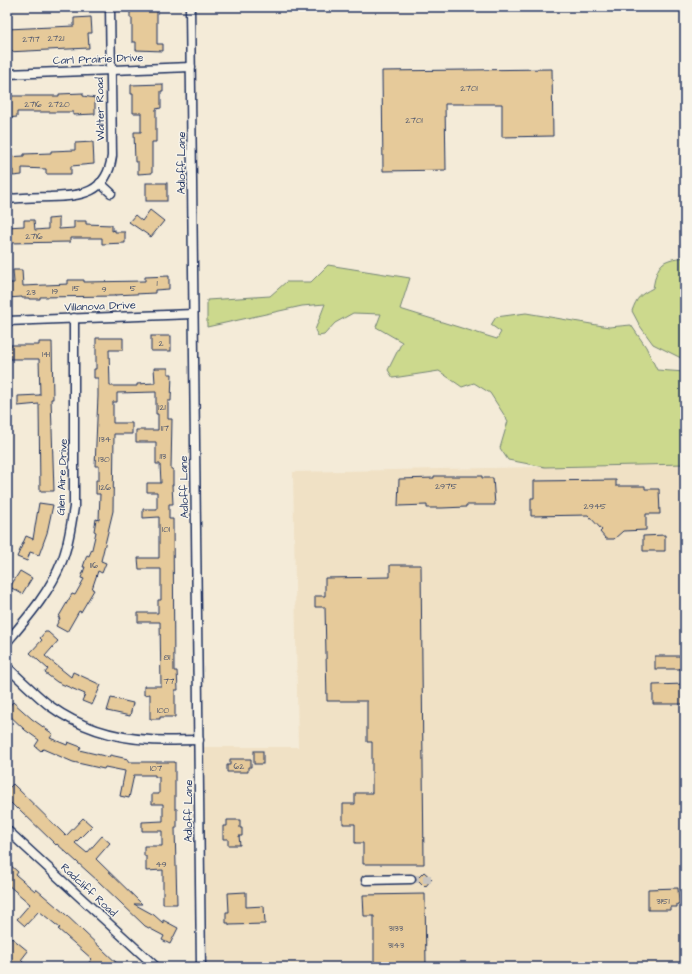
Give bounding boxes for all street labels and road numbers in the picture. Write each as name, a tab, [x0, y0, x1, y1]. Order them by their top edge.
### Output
street label: Carl Prairie Drive	[52, 50, 144, 68]
street label: Walter Road	[92, 77, 108, 141]
street label: Adloff Lane	[174, 132, 189, 194]
street label: Villanova Drive	[64, 297, 136, 315]
street label: Glen Aire Drive	[53, 438, 71, 516]
street label: Adloff Lane	[176, 455, 192, 518]
street label: Adloff Lane	[181, 780, 196, 842]
street label: Radcliff Road	[57, 860, 121, 920]

